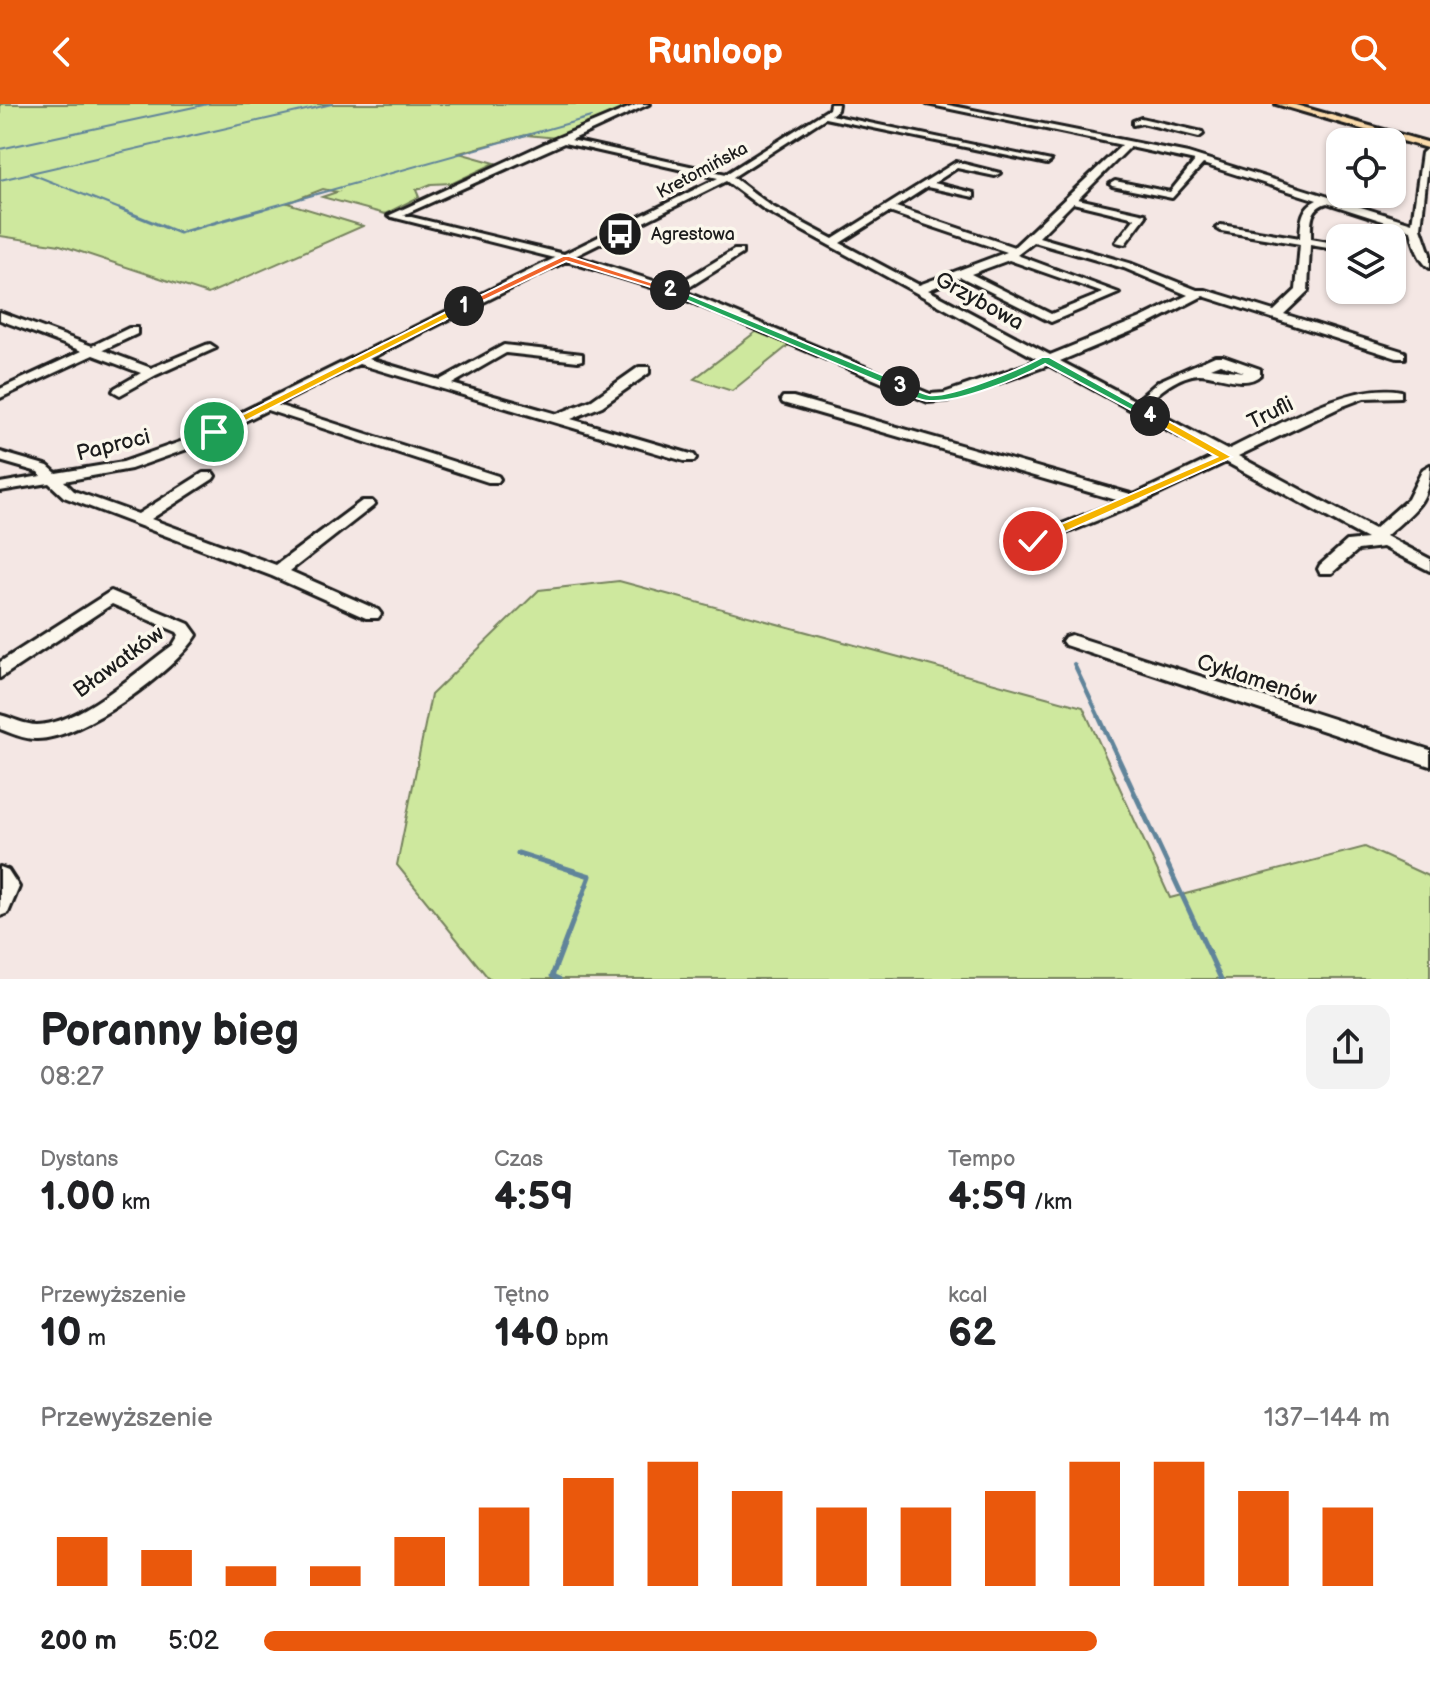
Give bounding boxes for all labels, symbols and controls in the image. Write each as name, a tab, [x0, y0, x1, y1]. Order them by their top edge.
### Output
icon: back	[40, 30, 84, 74]
icon: search	[1346, 30, 1390, 74]
text: Runloop	[647, 31, 783, 74]
map controls	[1326, 128, 1406, 304]
button: locate	[1326, 128, 1406, 208]
street label: Kretomińska	[653, 138, 751, 203]
bus stop icon: Agrestowa	[596, 210, 644, 258]
place label: Agrestowa	[651, 224, 735, 245]
button: layers	[1326, 224, 1406, 304]
street label: Grzybowa	[930, 266, 1028, 337]
pin: 2	[650, 270, 690, 310]
text: 2	[663, 276, 677, 303]
pin: 1	[444, 286, 484, 326]
text: 1	[459, 292, 469, 319]
pin: 3	[880, 366, 920, 406]
text: 3	[894, 372, 906, 399]
street label: Trufli	[1243, 391, 1298, 436]
pin: 4	[1130, 396, 1170, 436]
pin	[180, 398, 248, 466]
text: 4	[1144, 402, 1156, 429]
icon: arrive	[192, 410, 236, 454]
street label: Paproci	[74, 423, 153, 468]
pin	[999, 507, 1067, 575]
icon: check	[1011, 519, 1055, 563]
street label: Bławatków	[68, 620, 170, 704]
street label: Cyklamenów	[1193, 648, 1320, 713]
text: Poranny bieg	[40, 1005, 299, 1058]
button: share	[1306, 1005, 1390, 1089]
text: 08:27	[40, 1062, 104, 1093]
text: Dystans	[40, 1146, 119, 1173]
text: Czas	[494, 1146, 543, 1173]
text: Tempo	[948, 1146, 1015, 1173]
text: 1.00	[40, 1173, 115, 1221]
text: 4:59	[494, 1173, 574, 1221]
text: 4:59	[948, 1173, 1028, 1221]
text: km	[115, 1189, 150, 1216]
text: /km	[1028, 1189, 1073, 1216]
text: Przewyższenie	[40, 1282, 186, 1309]
text: Tętno	[494, 1282, 550, 1309]
text: kcal	[948, 1282, 987, 1309]
text: 10	[40, 1309, 82, 1357]
text: 140	[494, 1309, 559, 1357]
text: 62	[948, 1309, 996, 1357]
text: m	[82, 1325, 106, 1352]
text: bpm	[559, 1325, 609, 1352]
text: Przewyższenie	[40, 1403, 213, 1434]
text: 137–144 m	[1264, 1403, 1390, 1434]
text: 200 m	[40, 1626, 117, 1657]
text: 5:02	[168, 1626, 219, 1657]

